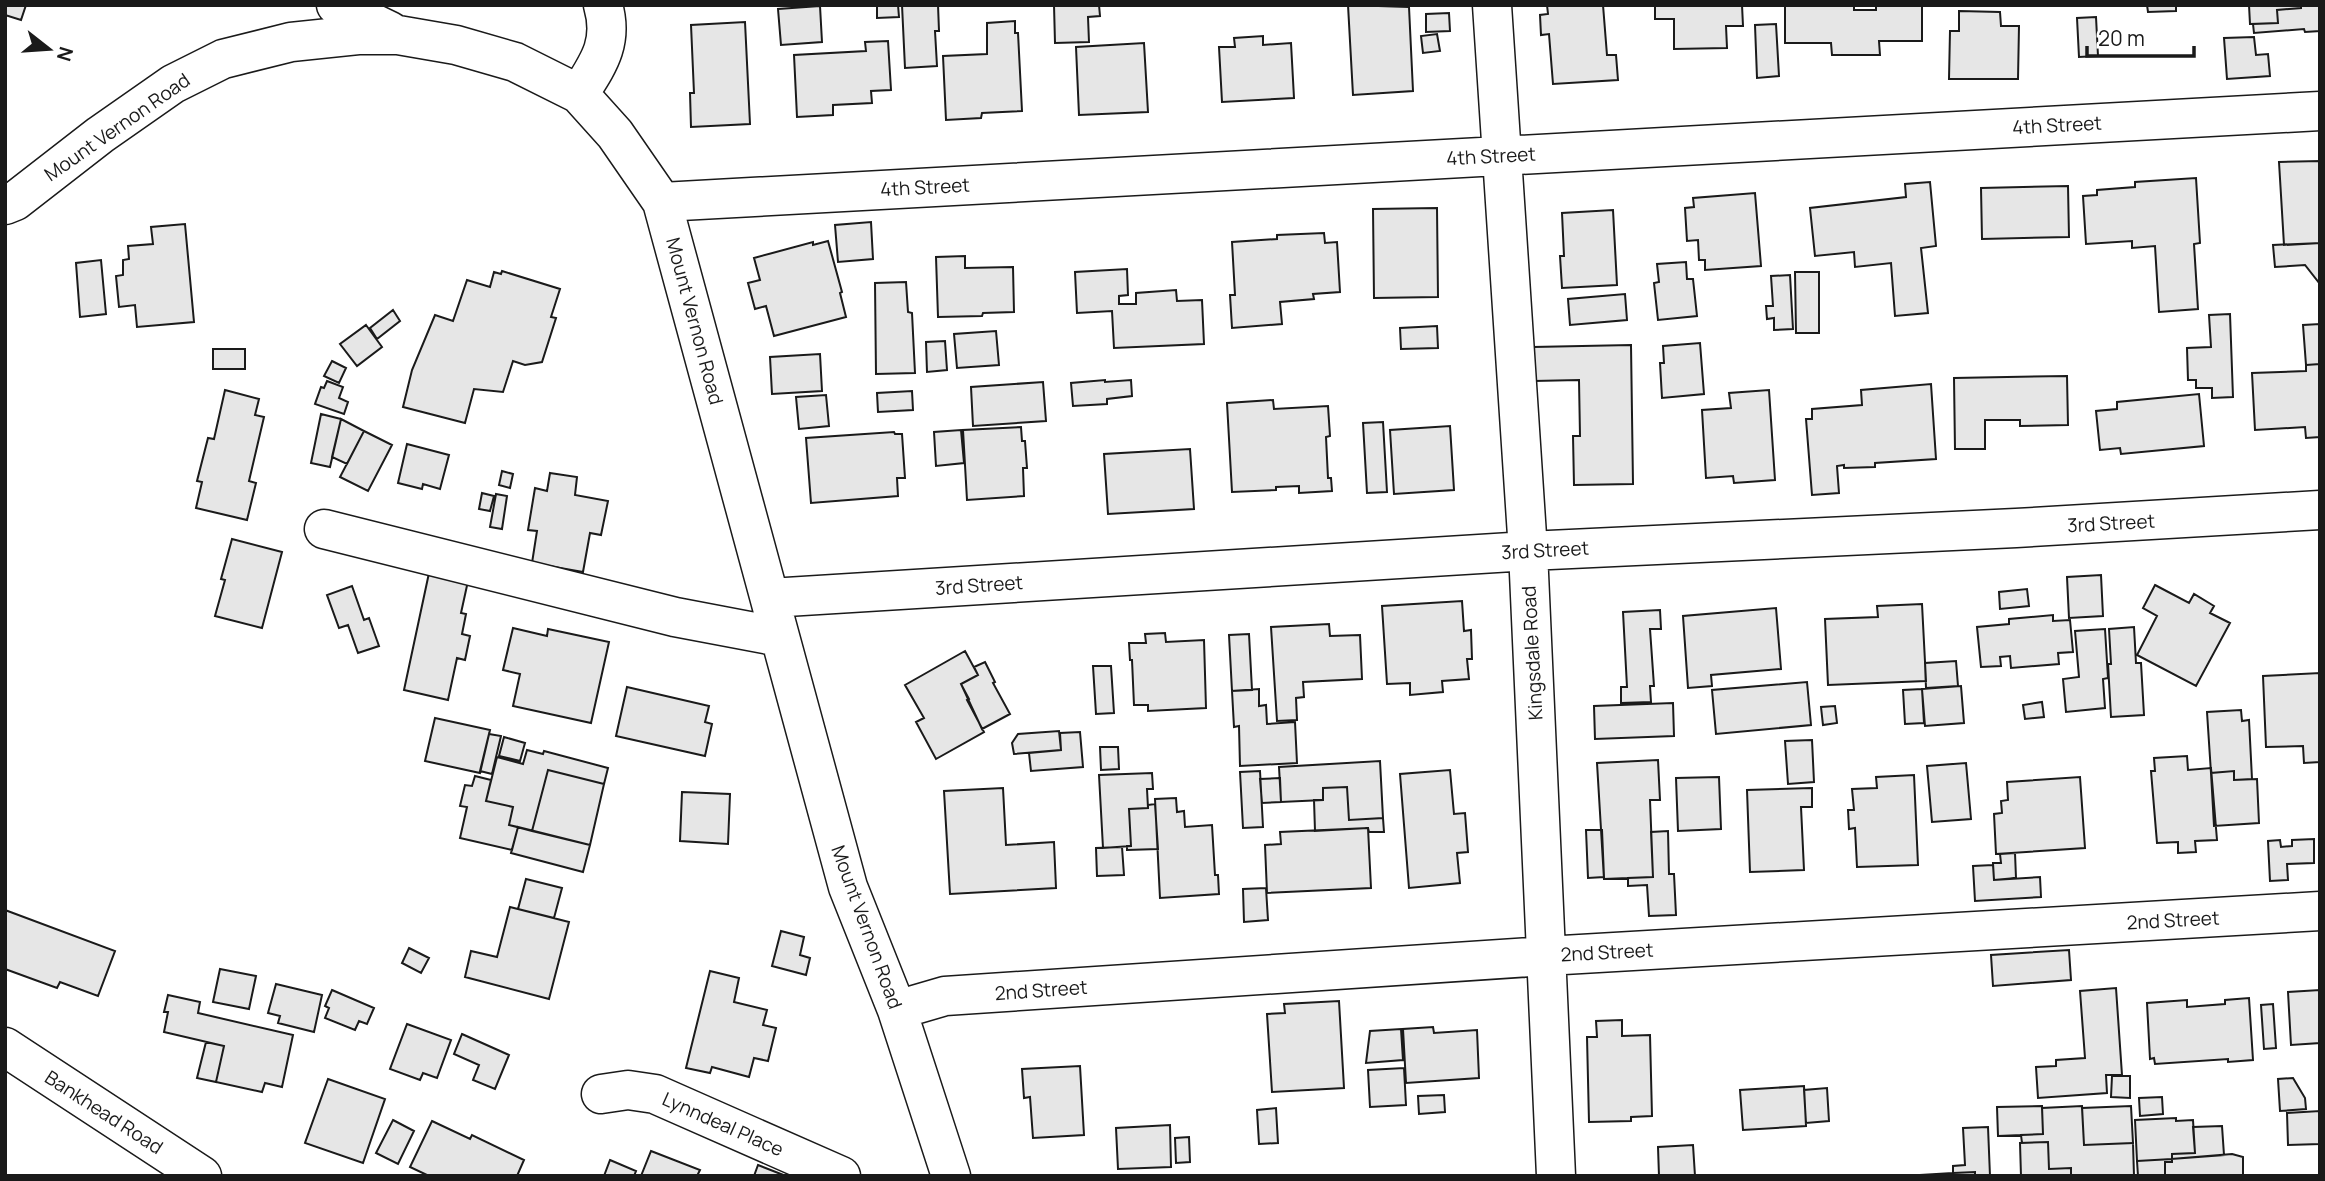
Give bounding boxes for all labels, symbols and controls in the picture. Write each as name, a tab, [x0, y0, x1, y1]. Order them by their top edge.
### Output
north arrow	[14, 14, 84, 84]
scale bar	[2087, 14, 2194, 58]
text: 20 m	[2098, 24, 2145, 52]
text: N	[51, 44, 80, 64]
street label: Mount Vernon Road	[39, 67, 195, 187]
street label: 4th Street	[2012, 110, 2102, 140]
street label: 4th Street	[1446, 141, 1536, 171]
street label: 4th Street	[880, 172, 970, 202]
street label: Mount Vernon Road	[660, 235, 730, 407]
street label: 3rd Street	[2066, 508, 2156, 538]
street label: 3rd Street	[1500, 535, 1590, 565]
street label: 3rd Street	[934, 569, 1024, 601]
street label: Kingsdale Road	[1516, 585, 1548, 721]
street label: Mount Vernon Road	[825, 842, 909, 1012]
street label: 2nd Street	[2126, 905, 2220, 935]
street label: 2nd Street	[1560, 937, 1654, 967]
street label: 2nd Street	[994, 974, 1088, 1006]
street label: Bankhead Road	[40, 1064, 168, 1160]
street label: Lynndeal Place	[658, 1086, 788, 1162]

